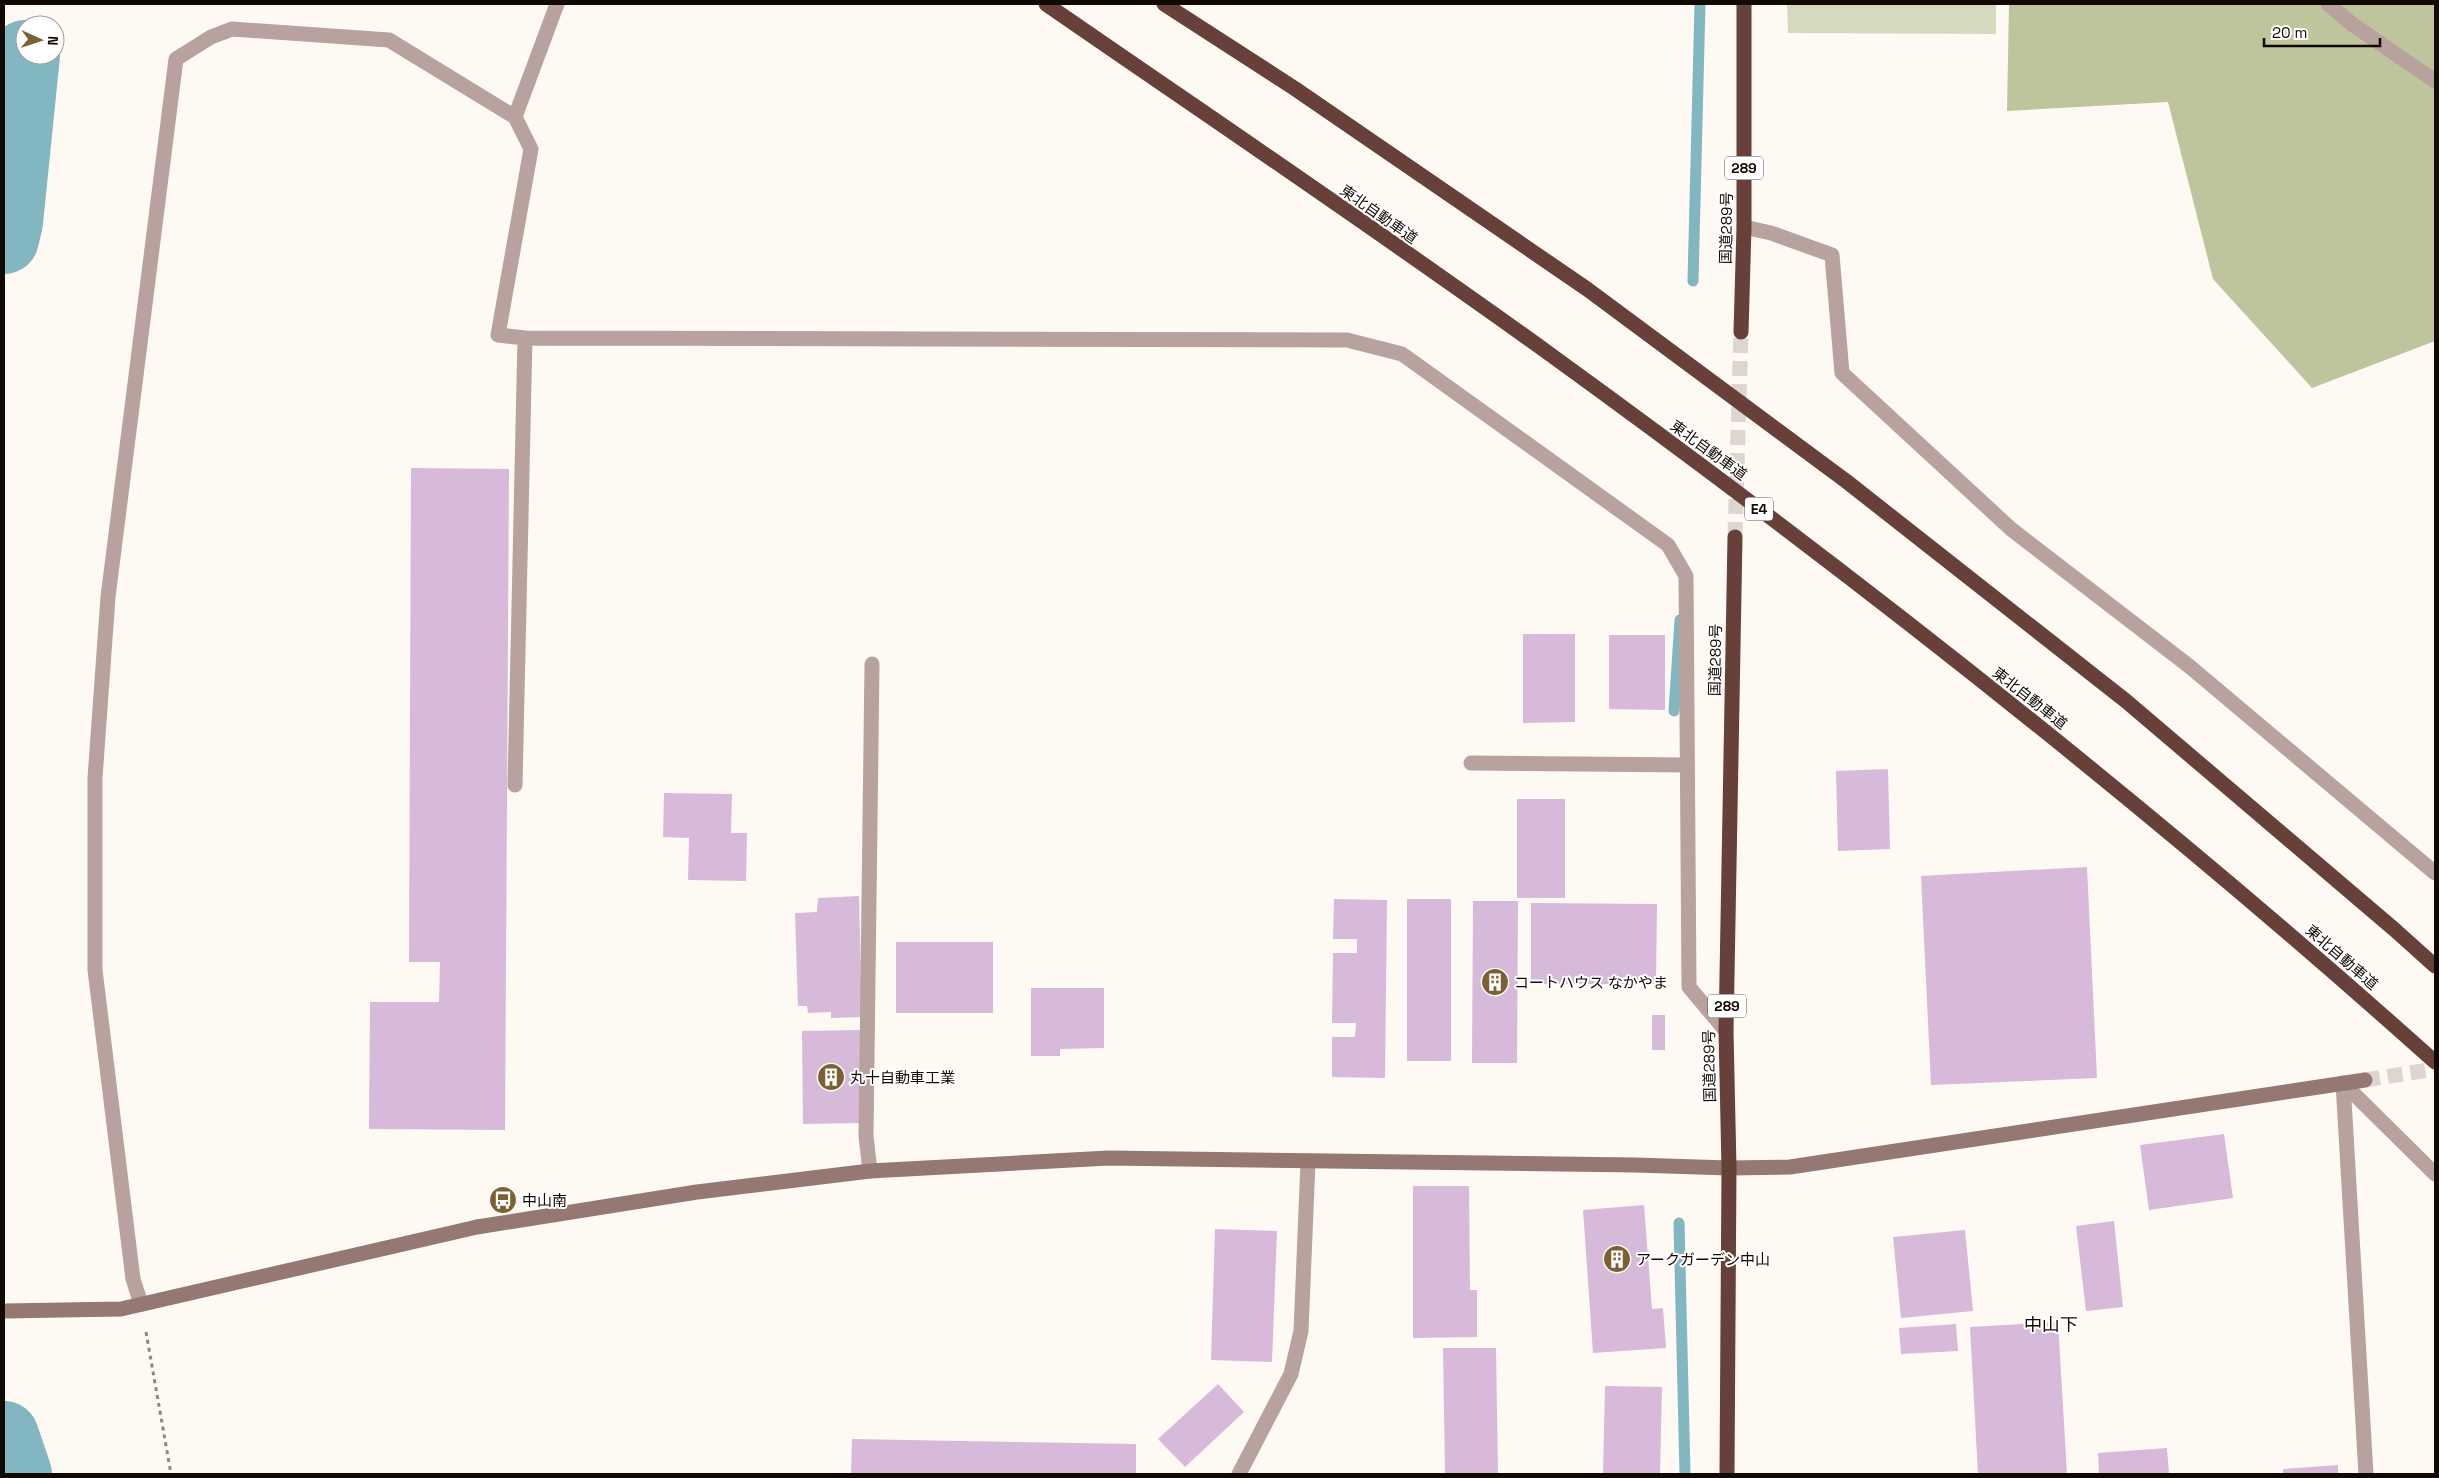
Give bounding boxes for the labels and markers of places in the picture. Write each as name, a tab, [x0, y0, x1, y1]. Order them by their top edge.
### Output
building icon: コートハウス なかやま	[1480, 967, 1510, 997]
place label: コートハウス なかやま	[1514, 973, 1668, 992]
building icon: 丸十自動車工業	[816, 1062, 846, 1092]
place label: 丸十自動車工業	[850, 1068, 955, 1087]
bus stop icon: 中山南	[488, 1185, 518, 1215]
place label: 中山南	[522, 1191, 567, 1210]
building icon: アークガーデン中山	[1602, 1244, 1632, 1274]
place label: アークガーデン中山	[1636, 1250, 1770, 1269]

